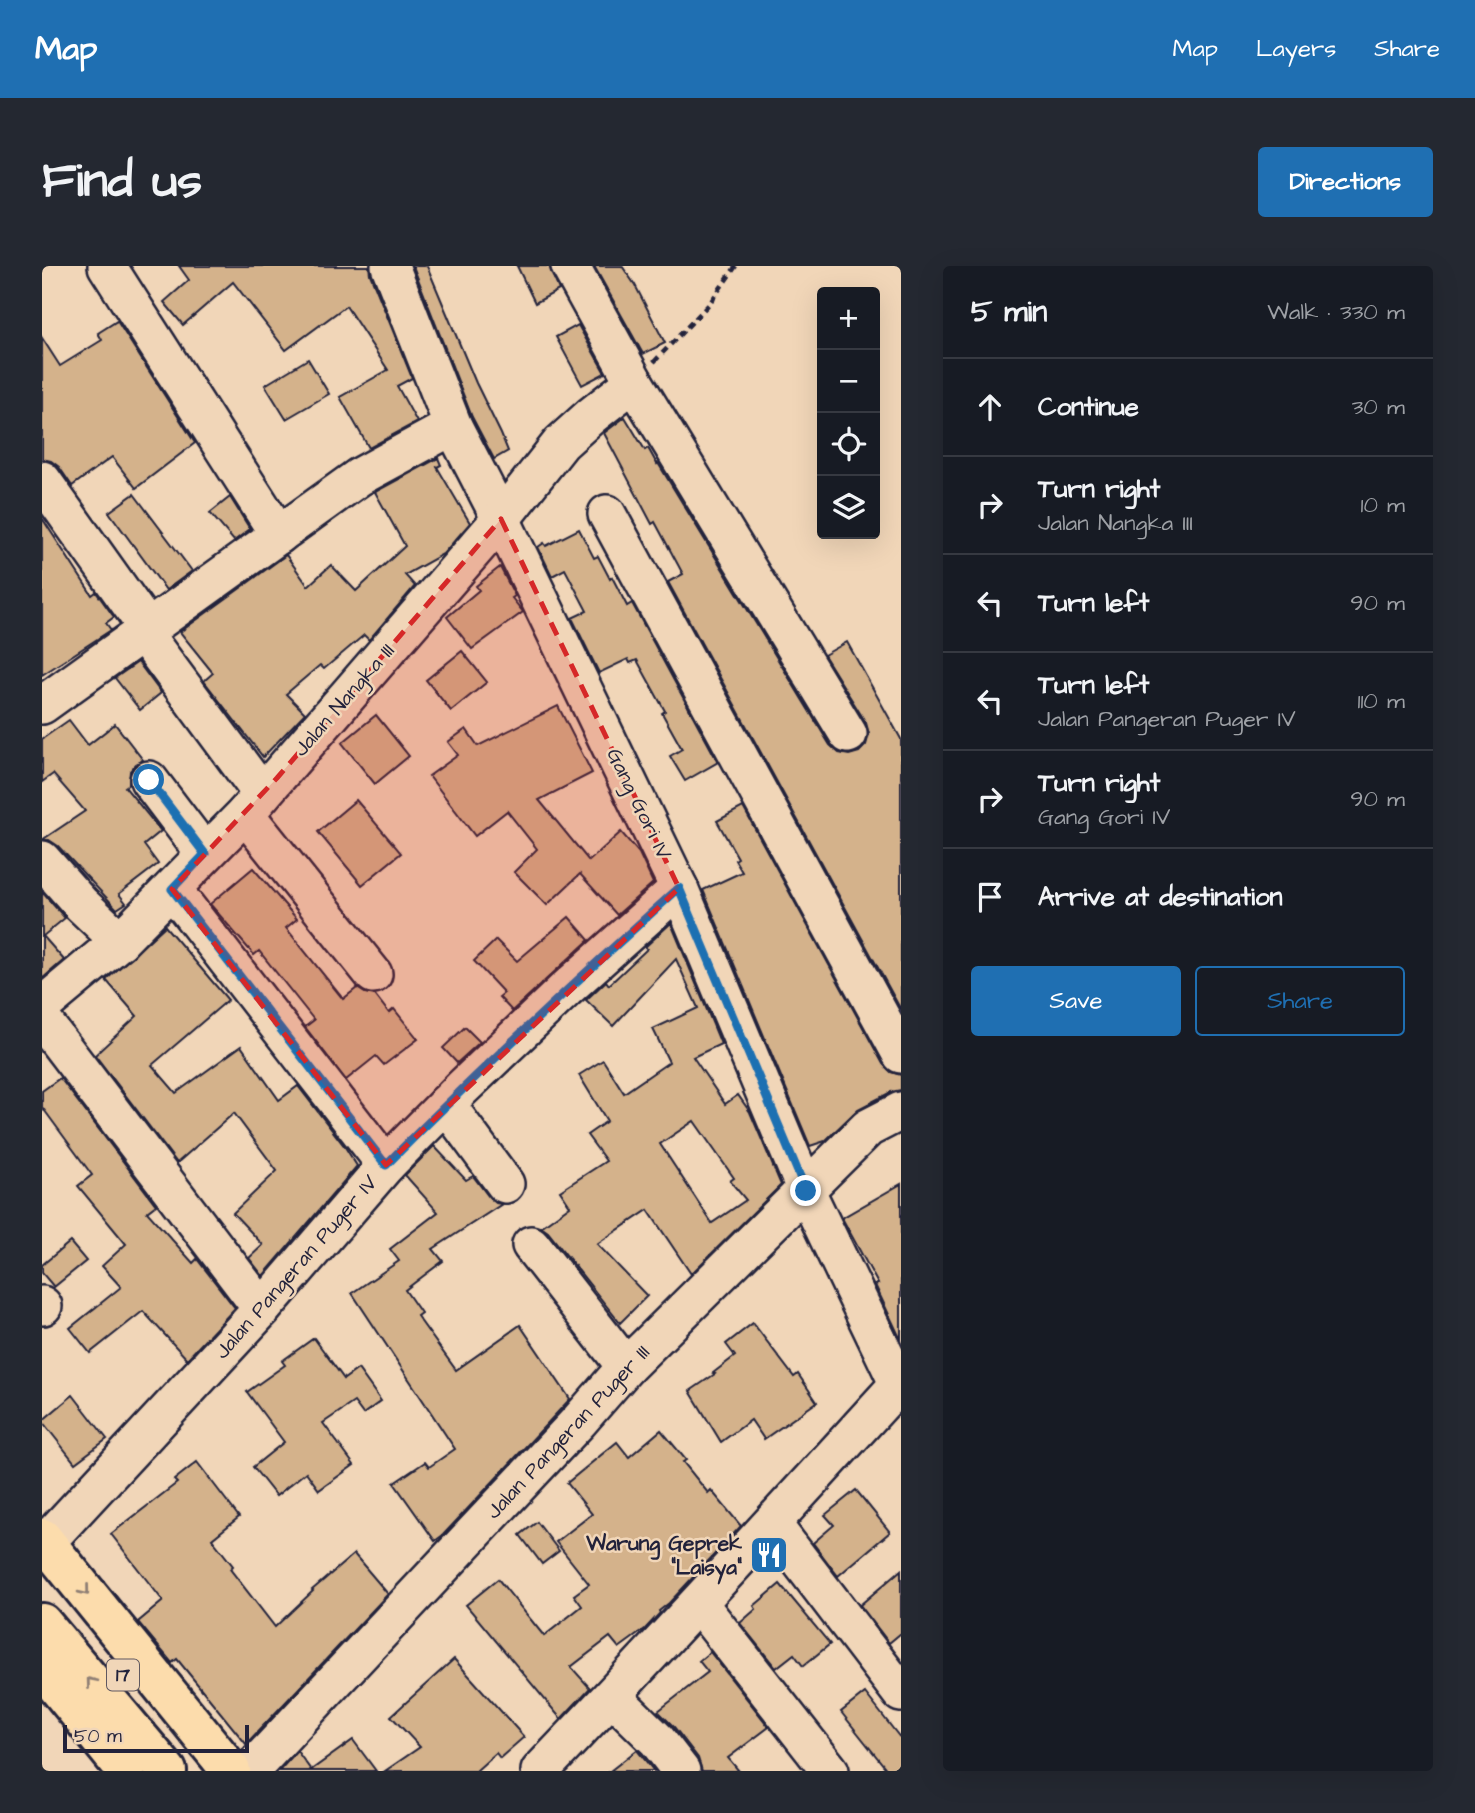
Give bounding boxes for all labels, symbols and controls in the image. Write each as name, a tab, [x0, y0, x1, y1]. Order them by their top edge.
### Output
text: Map	[35, 26, 97, 72]
text: Map	[1173, 32, 1218, 66]
text: Layers	[1256, 32, 1336, 66]
text: Share	[1374, 32, 1440, 66]
button: Directions	[1258, 147, 1433, 217]
text: Find us	[42, 148, 202, 216]
map controls	[817, 287, 880, 539]
button: +	[817, 287, 880, 350]
text: 5 min	[971, 291, 1047, 333]
text: Walk · 330 m	[1267, 296, 1405, 328]
button: −	[817, 350, 880, 413]
icon: ahead	[971, 388, 1009, 426]
text: Continue	[1038, 389, 1139, 425]
text: 30 m	[1352, 391, 1405, 423]
button: locate	[817, 413, 880, 476]
text: Turn right	[1038, 471, 1160, 507]
button: layers	[817, 476, 880, 539]
icon: right	[971, 486, 1009, 524]
text: 10 m	[1360, 489, 1405, 521]
text: Jalan Nangka III	[1038, 507, 1193, 539]
icon: left	[971, 584, 1009, 622]
text: Turn left	[1038, 585, 1149, 621]
text: 90 m	[1350, 587, 1405, 619]
street label: Jalan Nangka III	[287, 637, 403, 764]
text: Turn left	[1038, 667, 1149, 703]
icon: left	[971, 682, 1009, 720]
text: 110 m	[1357, 685, 1405, 717]
text: Jalan Pangeran Puger IV	[1038, 703, 1296, 735]
street label: Gang Gori IV	[598, 743, 679, 866]
route start	[133, 764, 164, 795]
text: Turn right	[1038, 765, 1160, 801]
icon: right	[971, 780, 1009, 818]
text: 90 m	[1350, 783, 1405, 815]
text: Gang Gori IV	[1038, 801, 1170, 833]
icon: arrive	[971, 878, 1009, 916]
text: Arrive at destination	[1038, 879, 1283, 915]
button: Save	[971, 966, 1181, 1036]
button: Share	[1195, 966, 1405, 1036]
street label: Jalan Pangeran Puger IV	[208, 1169, 386, 1367]
route end	[790, 1175, 821, 1206]
street label: Jalan Pangeran Puger III	[480, 1339, 658, 1527]
place label: Warung Geprek "Laisya"	[585, 1529, 742, 1585]
restaurant icon: Warung Geprek "Laisya"	[748, 1534, 790, 1576]
one-way arrow	[77, 1582, 89, 1595]
road number: 17	[107, 1660, 139, 1690]
one-way arrow	[87, 1677, 99, 1690]
scale bar	[63, 1722, 248, 1754]
text: 50 m	[74, 1723, 122, 1750]

